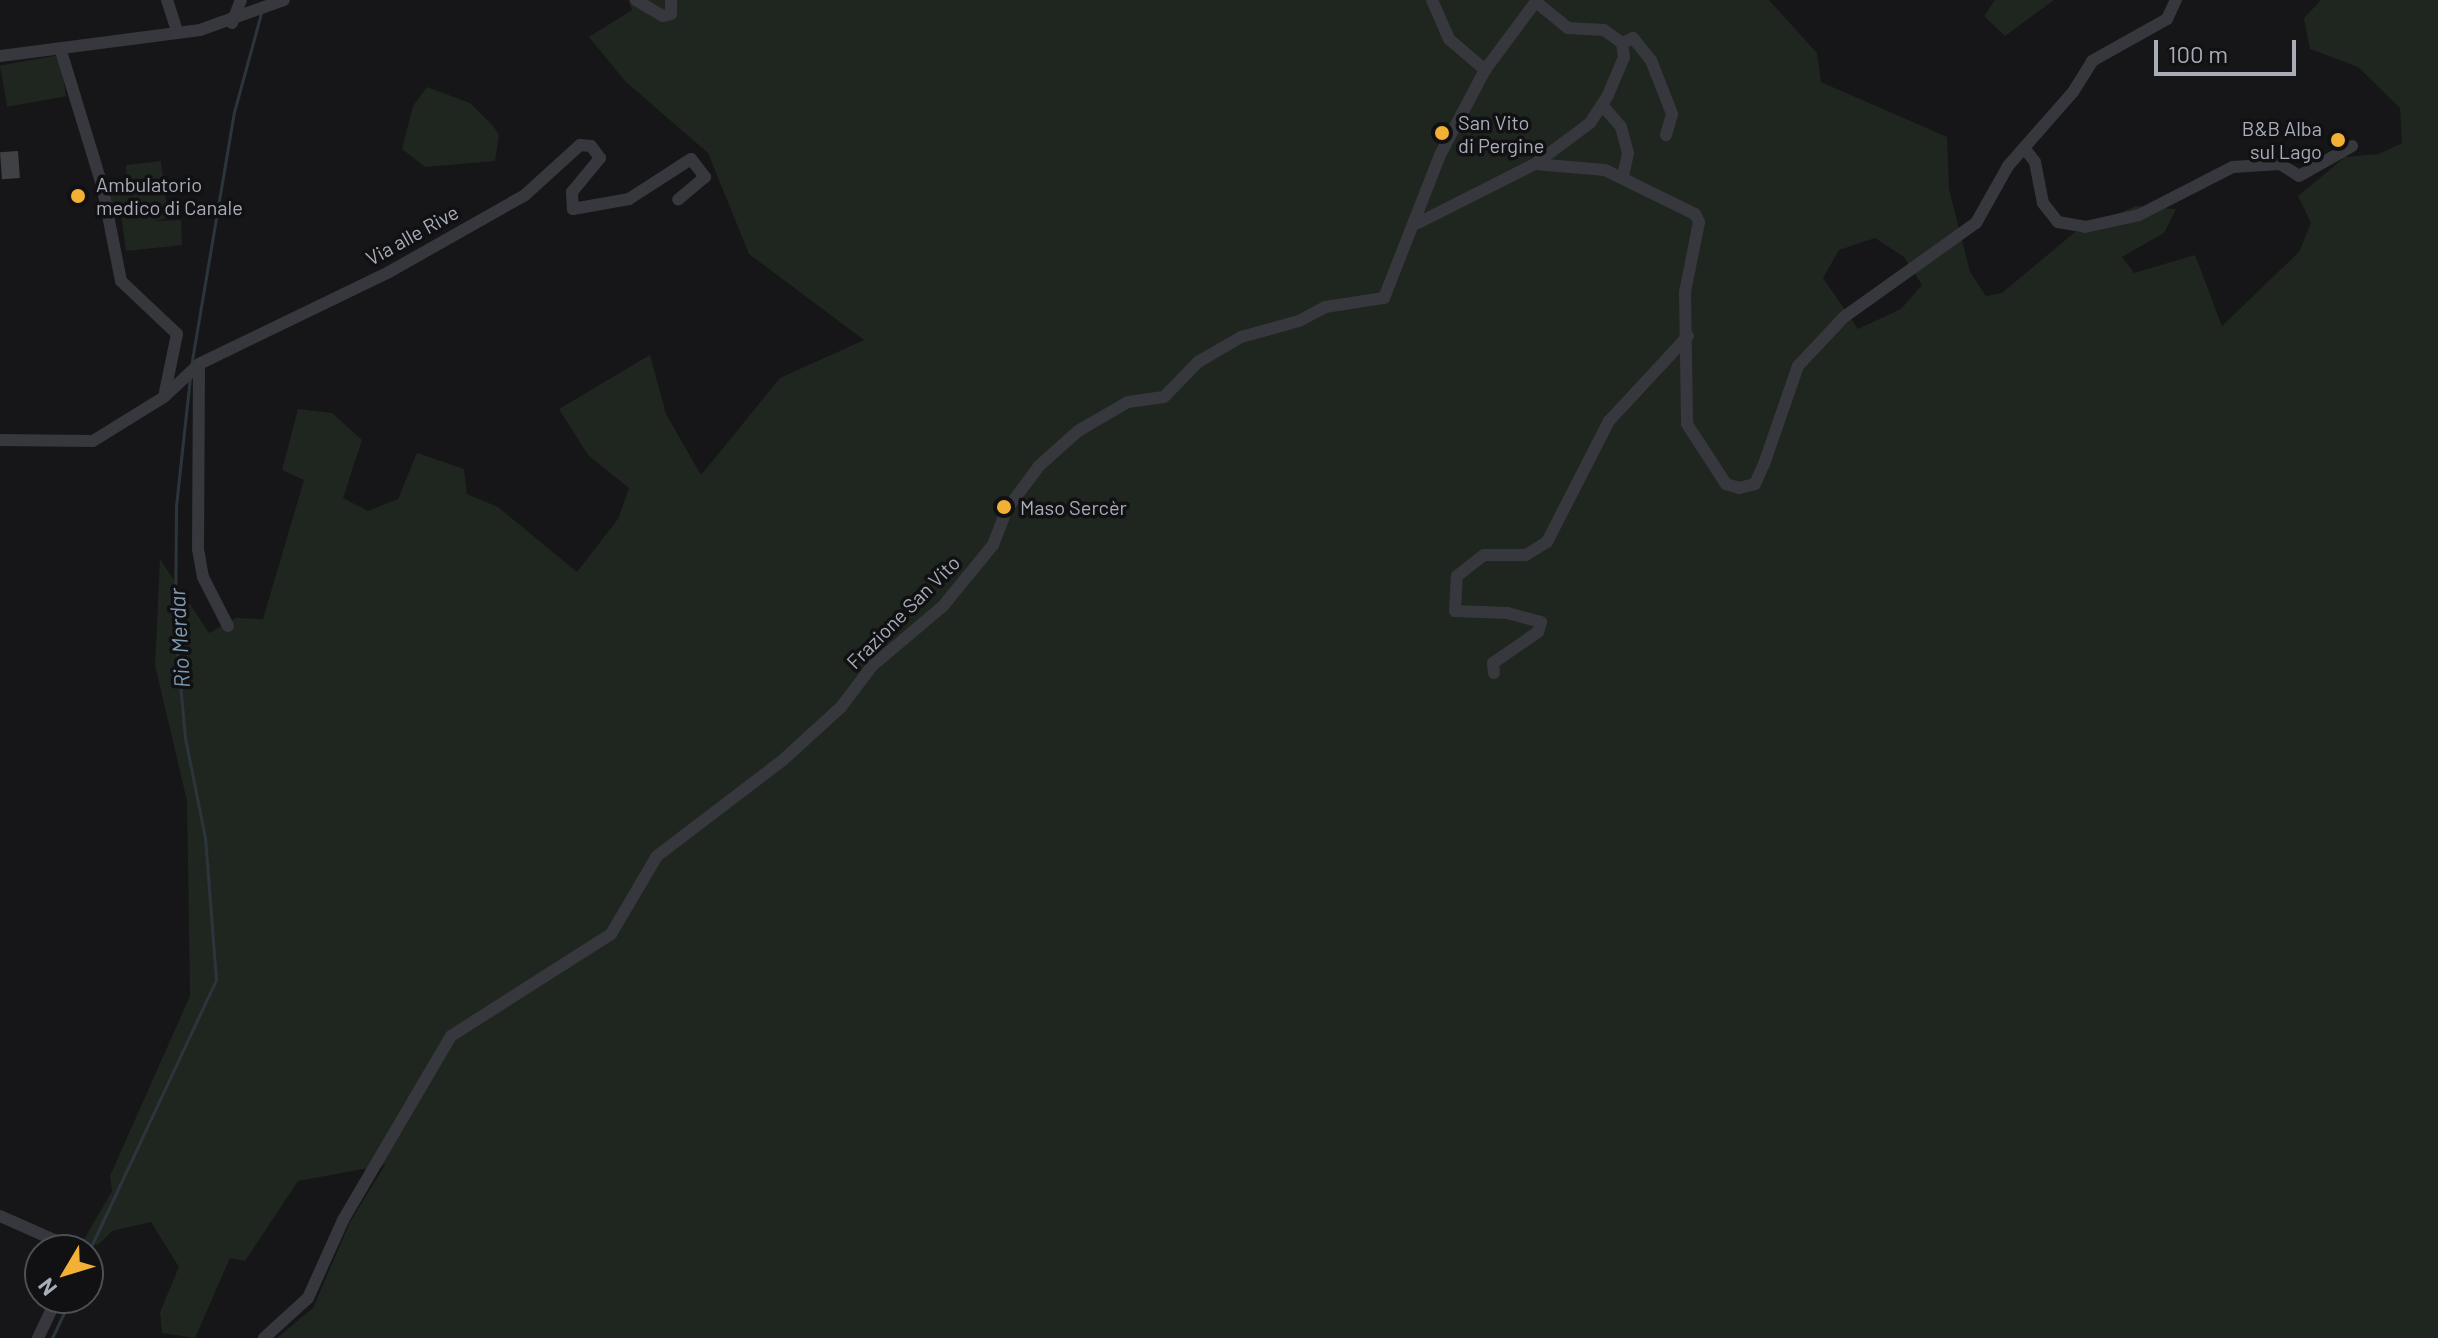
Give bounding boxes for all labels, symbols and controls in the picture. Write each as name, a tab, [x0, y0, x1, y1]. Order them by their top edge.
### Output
scale bar	[2158, 24, 2300, 74]
text: 100 m	[2168, 39, 2228, 68]
place label: San Vito di Pergine	[1458, 110, 1544, 157]
place label: B&B Alba sul Lago	[2242, 116, 2322, 163]
marker: San Vito di Pergine	[1433, 124, 1451, 142]
marker: B&B Alba sul Lago	[2329, 131, 2347, 149]
place label: Ambulatorio medico di Canale	[96, 172, 243, 219]
marker: Ambulatorio medico di Canale	[67, 185, 89, 207]
street label: Via alle Rive	[361, 200, 463, 270]
place label: Maso Sercèr	[1020, 495, 1127, 519]
marker: Maso Sercèr	[995, 498, 1013, 516]
street label: Frazione San Vito	[841, 550, 965, 674]
water label: Rio Merdar	[163, 587, 195, 689]
north arrow	[24, 1234, 104, 1314]
text: N	[32, 1274, 61, 1301]

